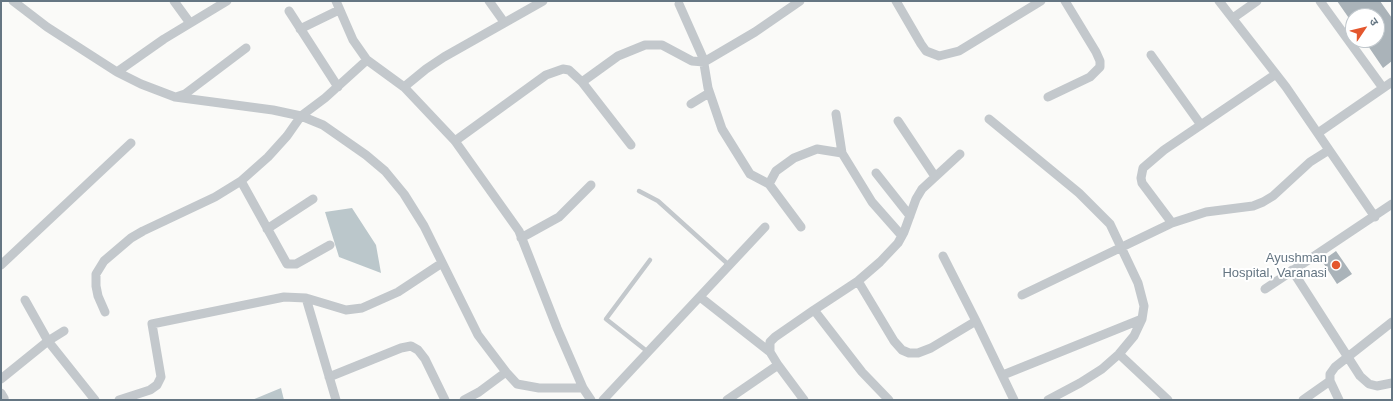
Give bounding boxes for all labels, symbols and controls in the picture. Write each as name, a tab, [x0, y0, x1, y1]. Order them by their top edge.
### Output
north arrow	[1345, 8, 1385, 48]
text: उ	[1367, 16, 1381, 28]
place label: Ayushman Hospital, Varanasi	[1222, 250, 1327, 281]
marker: Ayushman Hospital, Varanasi	[1330, 259, 1342, 271]

